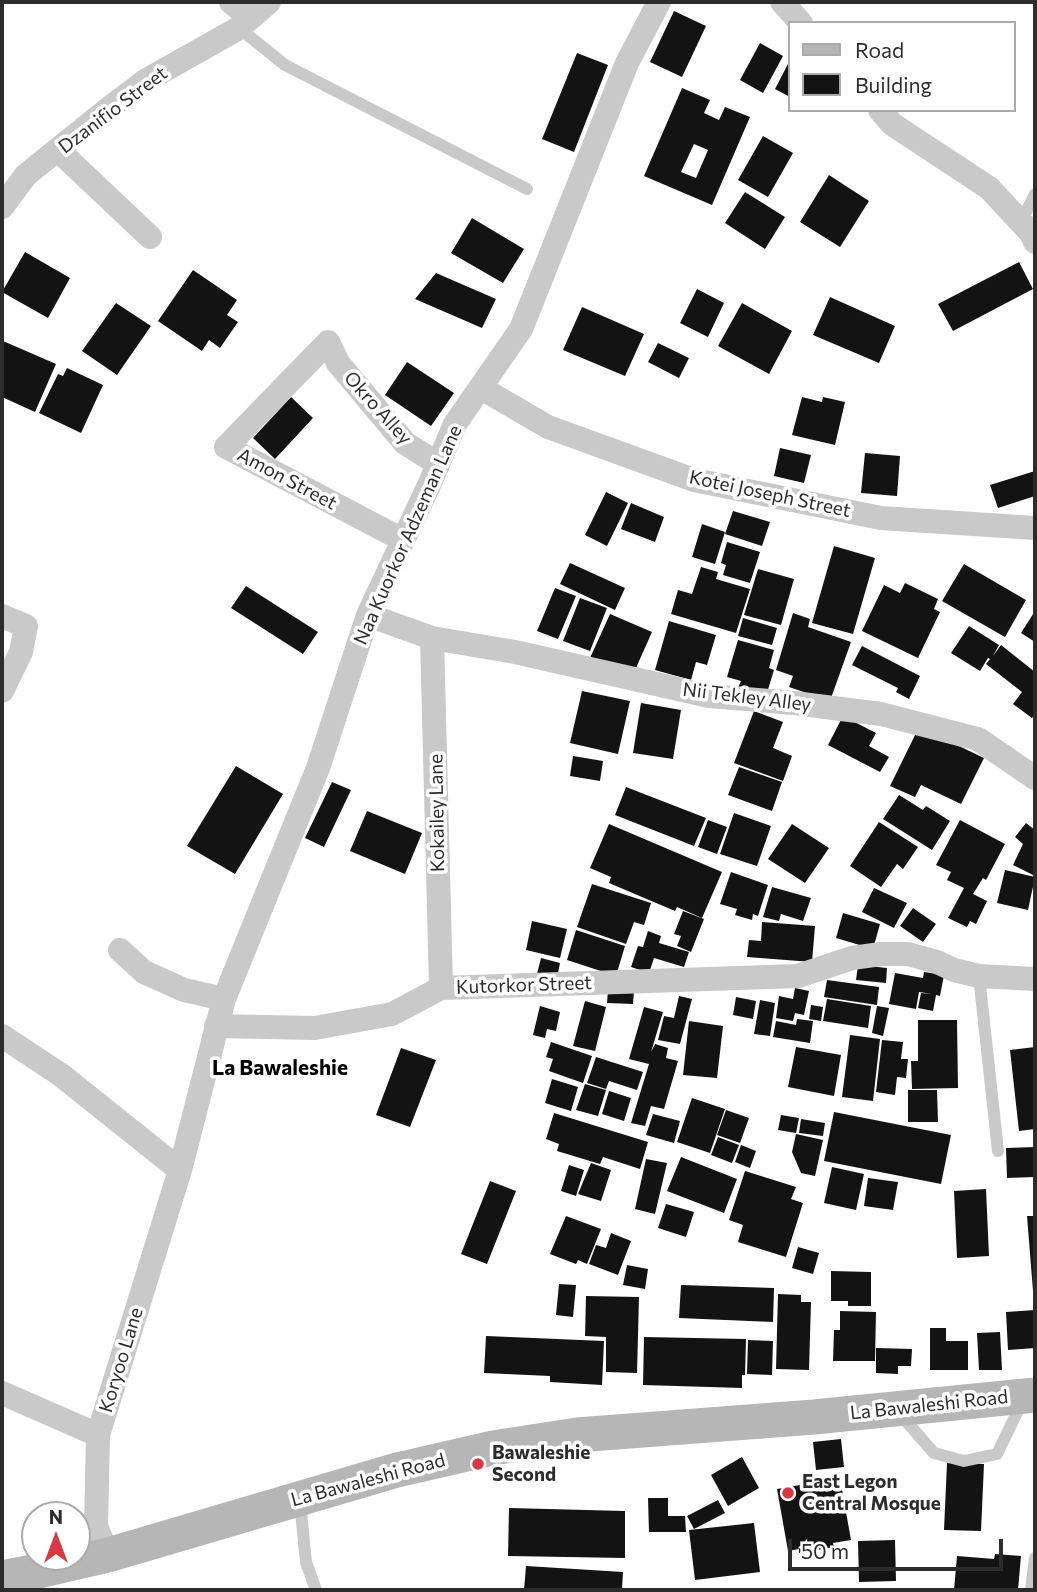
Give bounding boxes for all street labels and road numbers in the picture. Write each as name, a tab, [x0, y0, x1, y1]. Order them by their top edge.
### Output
street label: Dzanifio Street	[54, 62, 172, 158]
street label: Okro Alley	[339, 367, 417, 449]
street label: Naa Kuorkor Adzeman Lane	[349, 422, 467, 648]
street label: Amon Street	[233, 443, 341, 515]
street label: Kotei Joseph Street	[687, 466, 853, 522]
street label: Nii Tekley Alley	[681, 678, 813, 716]
street label: Kokailey Lane	[425, 754, 449, 872]
street label: Kutorkor Street	[456, 971, 592, 999]
street label: Koryoo Lane	[94, 1305, 148, 1415]
street label: La Bawaleshi Road	[849, 1385, 1009, 1425]
street label: La Bawaleshi Road	[288, 1448, 448, 1512]

